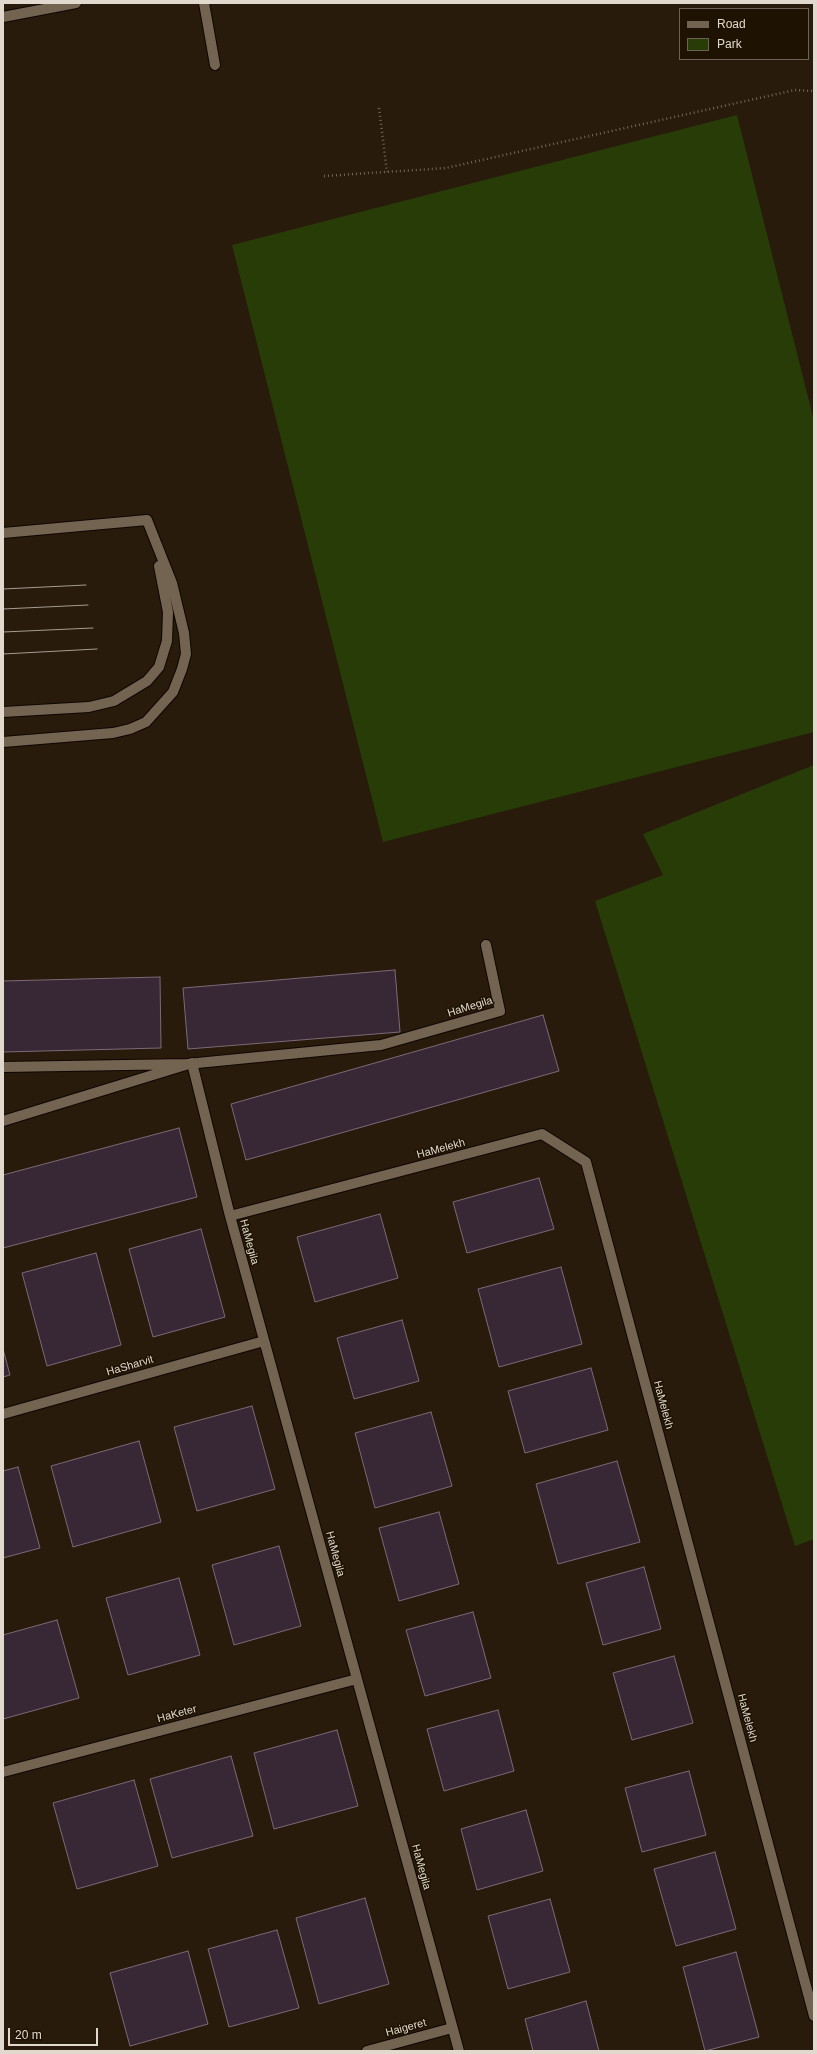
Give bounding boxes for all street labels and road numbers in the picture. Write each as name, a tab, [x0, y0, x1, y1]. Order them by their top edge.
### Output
street label: HaMegila	[446, 994, 494, 1020]
street label: HaMelekh	[415, 1136, 467, 1162]
street label: HaMegila	[237, 1218, 261, 1266]
street label: HaSharvit	[105, 1353, 155, 1379]
street label: HaMelekh	[650, 1379, 676, 1431]
street label: HaMegila	[323, 1530, 347, 1578]
street label: HaMelekh	[734, 1692, 760, 1744]
street label: HaKeter	[156, 1702, 198, 1726]
street label: HaMegila	[409, 1843, 433, 1891]
street label: Haigeret	[384, 2016, 428, 2040]

